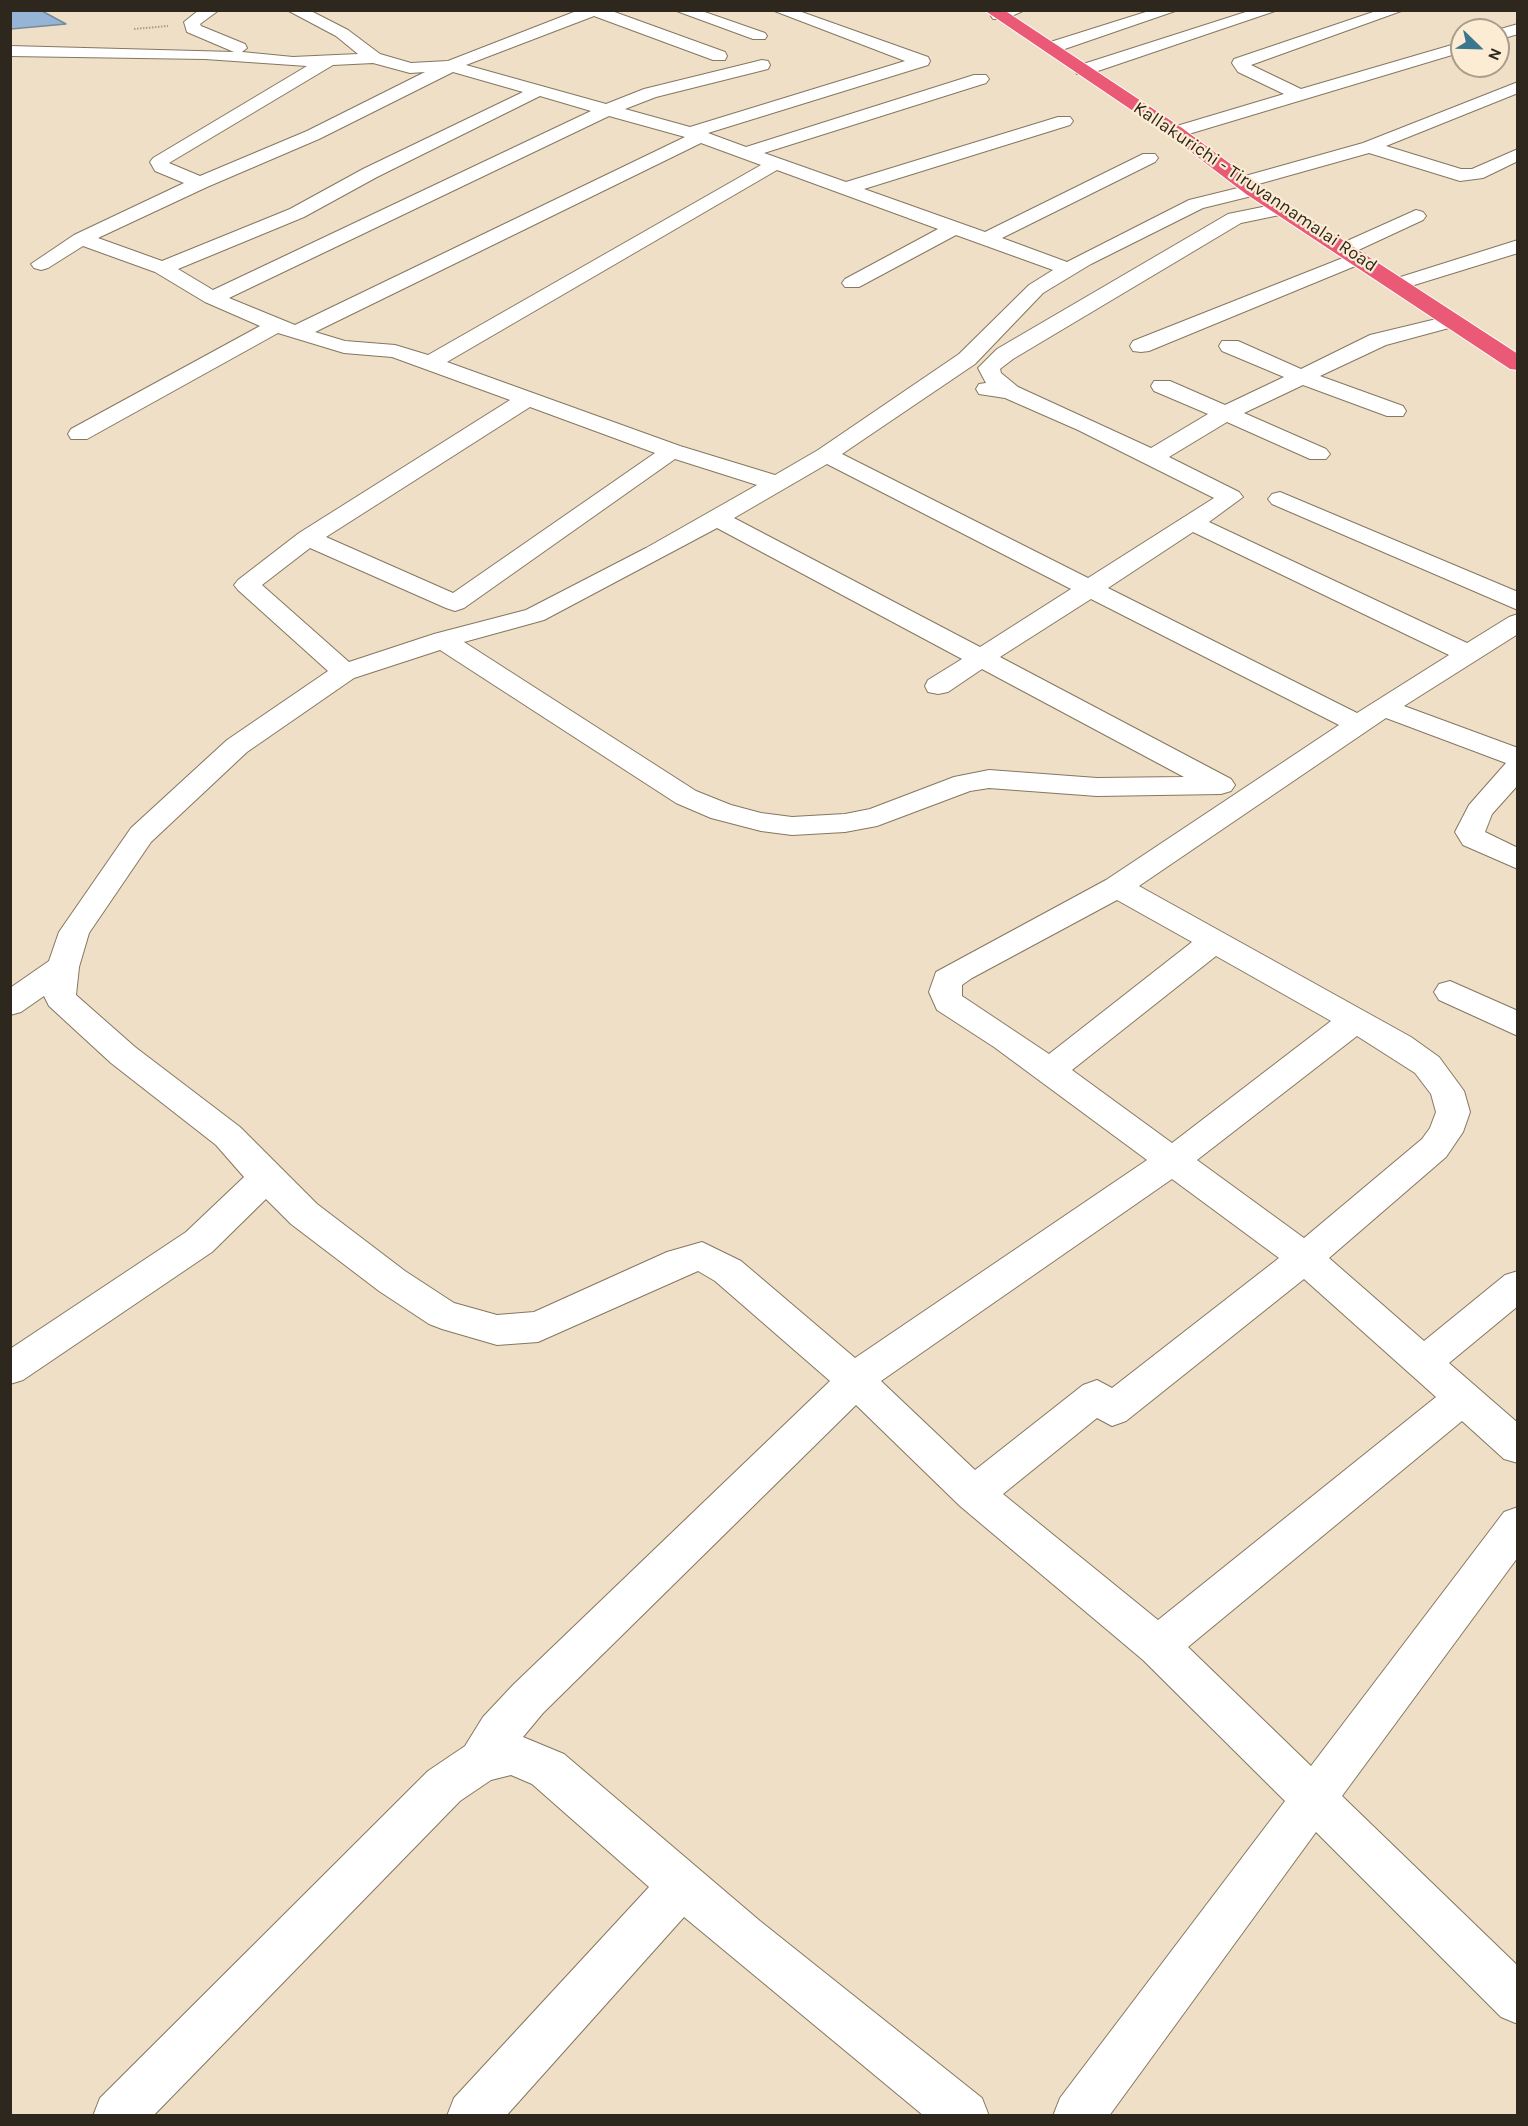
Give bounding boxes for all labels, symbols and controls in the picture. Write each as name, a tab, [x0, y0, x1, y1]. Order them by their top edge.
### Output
north arrow	[1450, 18, 1510, 78]
text: N	[1484, 45, 1506, 63]
street label: Kallakurichi - Tiruvannamalai Road	[1129, 97, 1381, 277]

